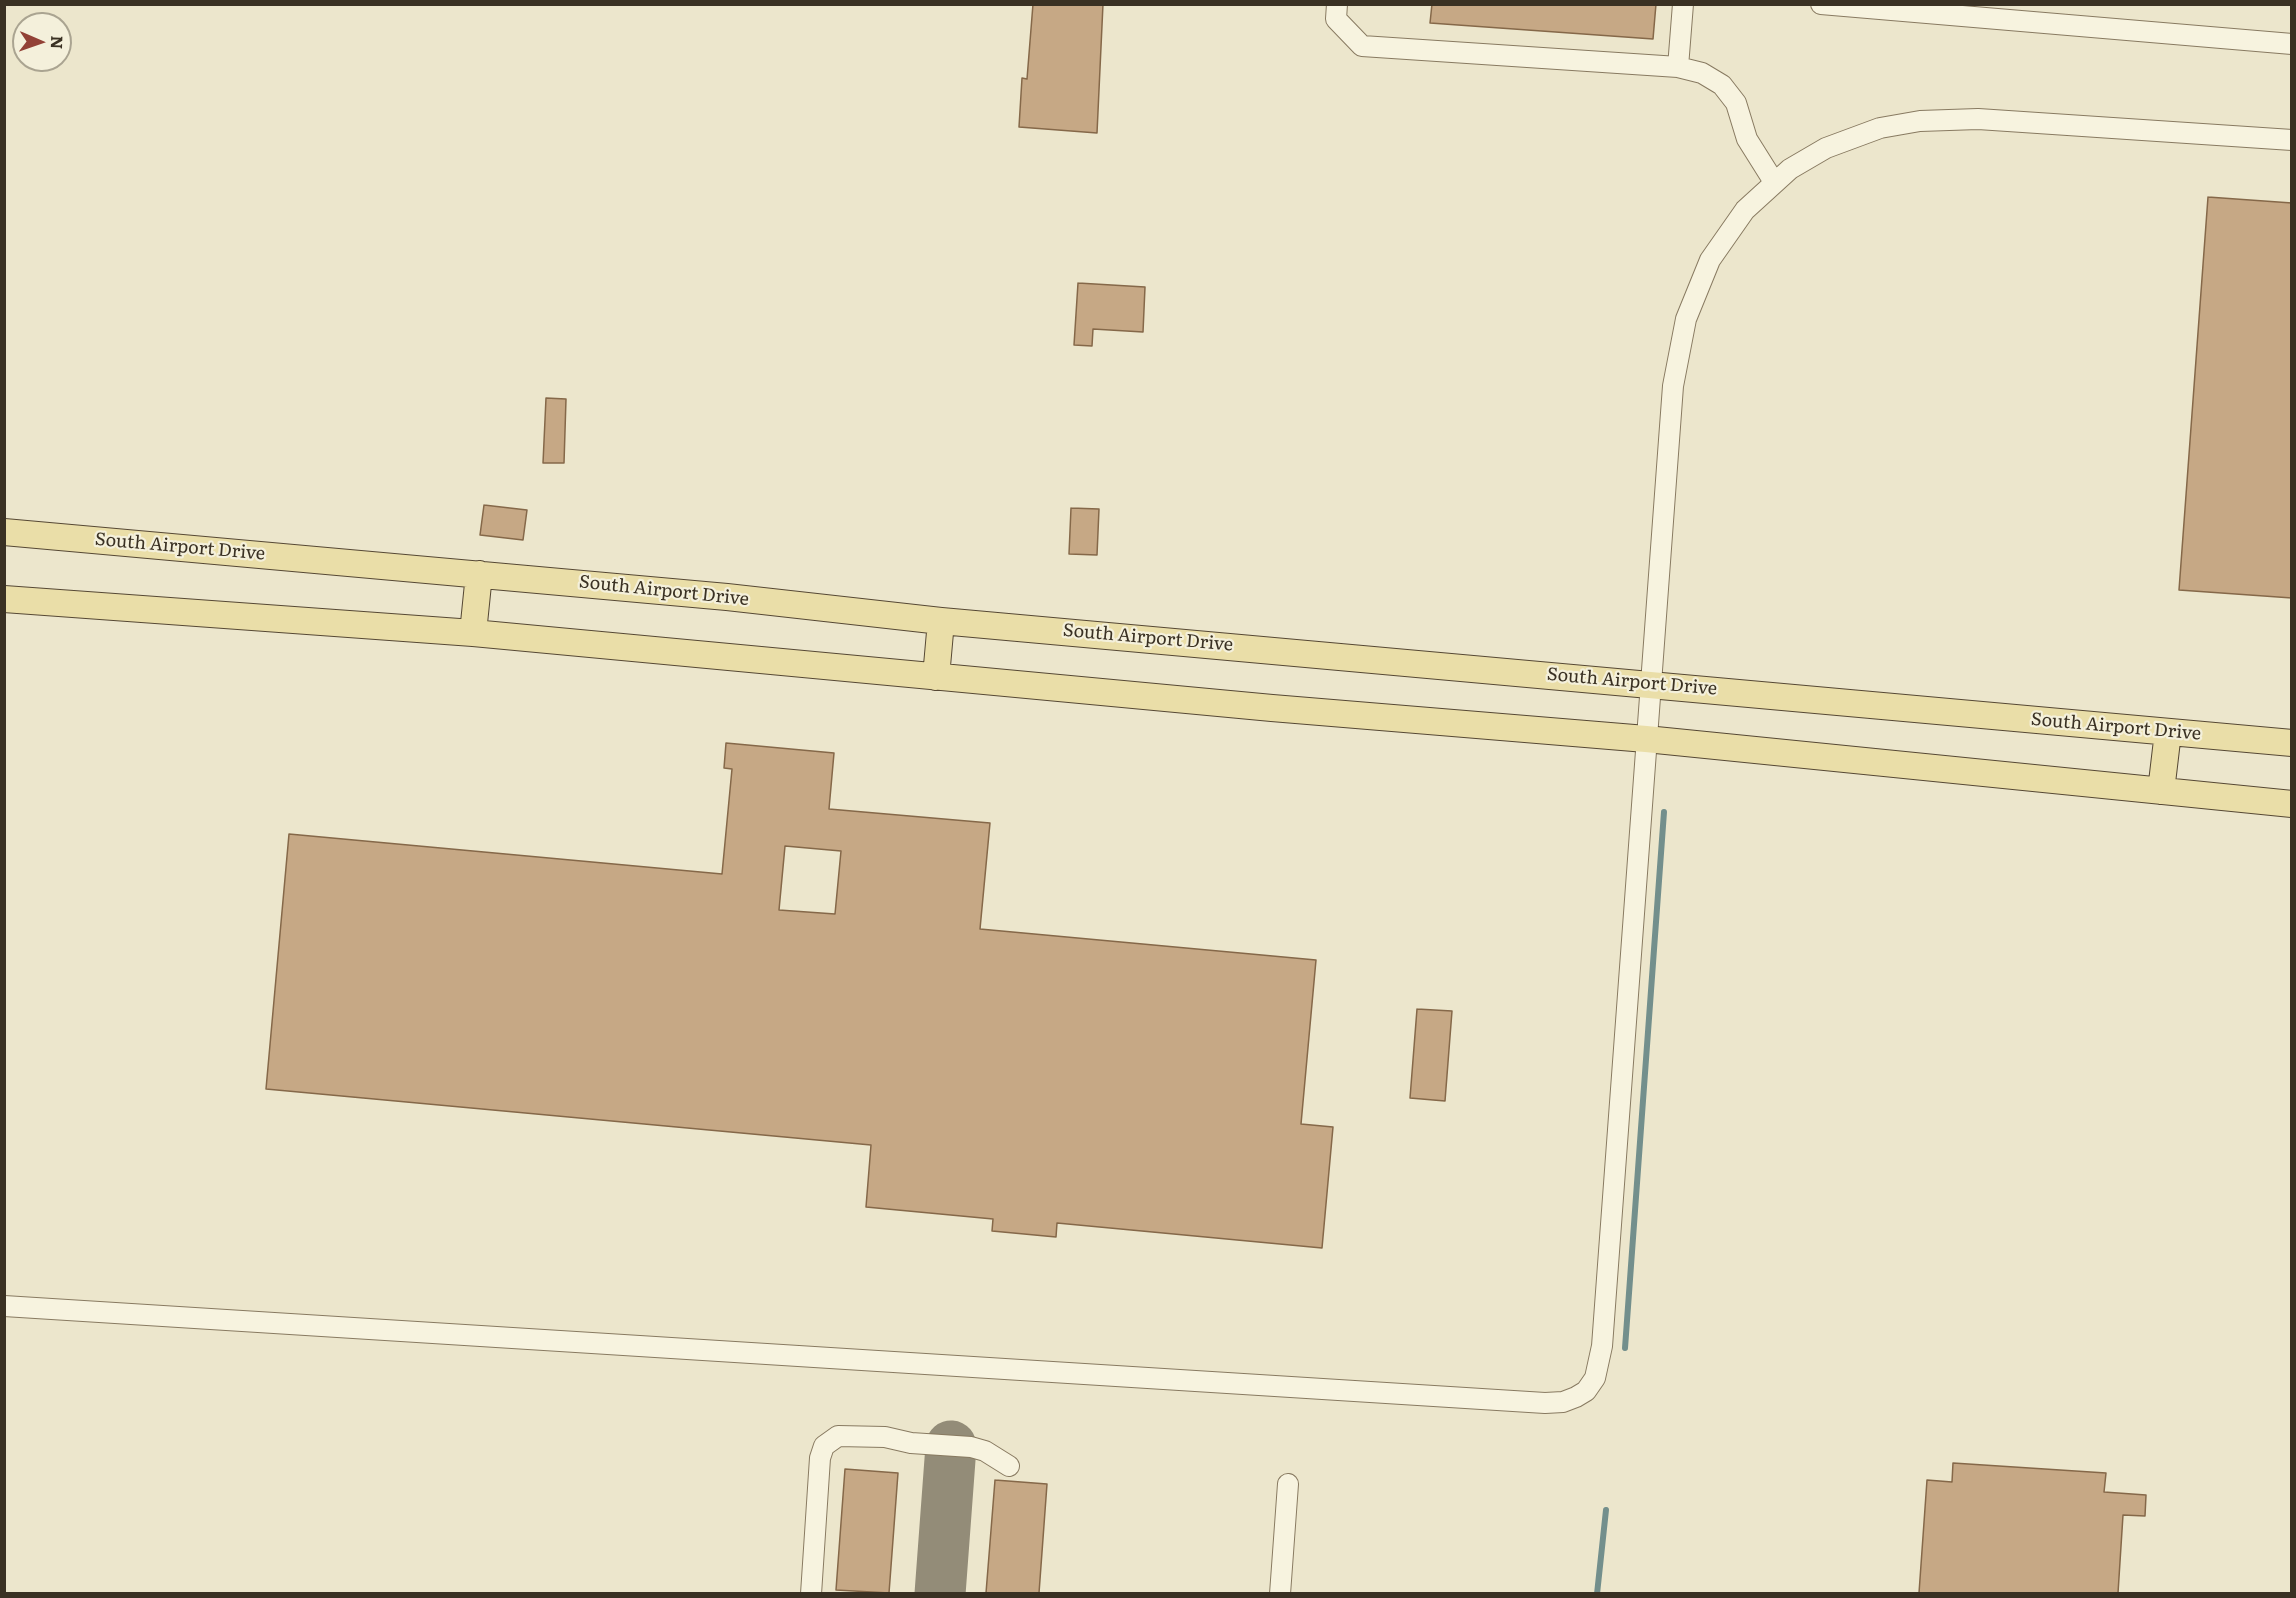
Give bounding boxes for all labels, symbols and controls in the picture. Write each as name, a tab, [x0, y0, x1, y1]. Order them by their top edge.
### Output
north arrow	[12, 12, 72, 72]
text: N	[46, 35, 70, 50]
street label: South Airport Drive	[94, 529, 266, 565]
street label: South Airport Drive	[578, 571, 750, 611]
street label: South Airport Drive	[1062, 620, 1234, 656]
street label: South Airport Drive	[1546, 664, 1718, 700]
street label: South Airport Drive	[2030, 709, 2202, 745]

